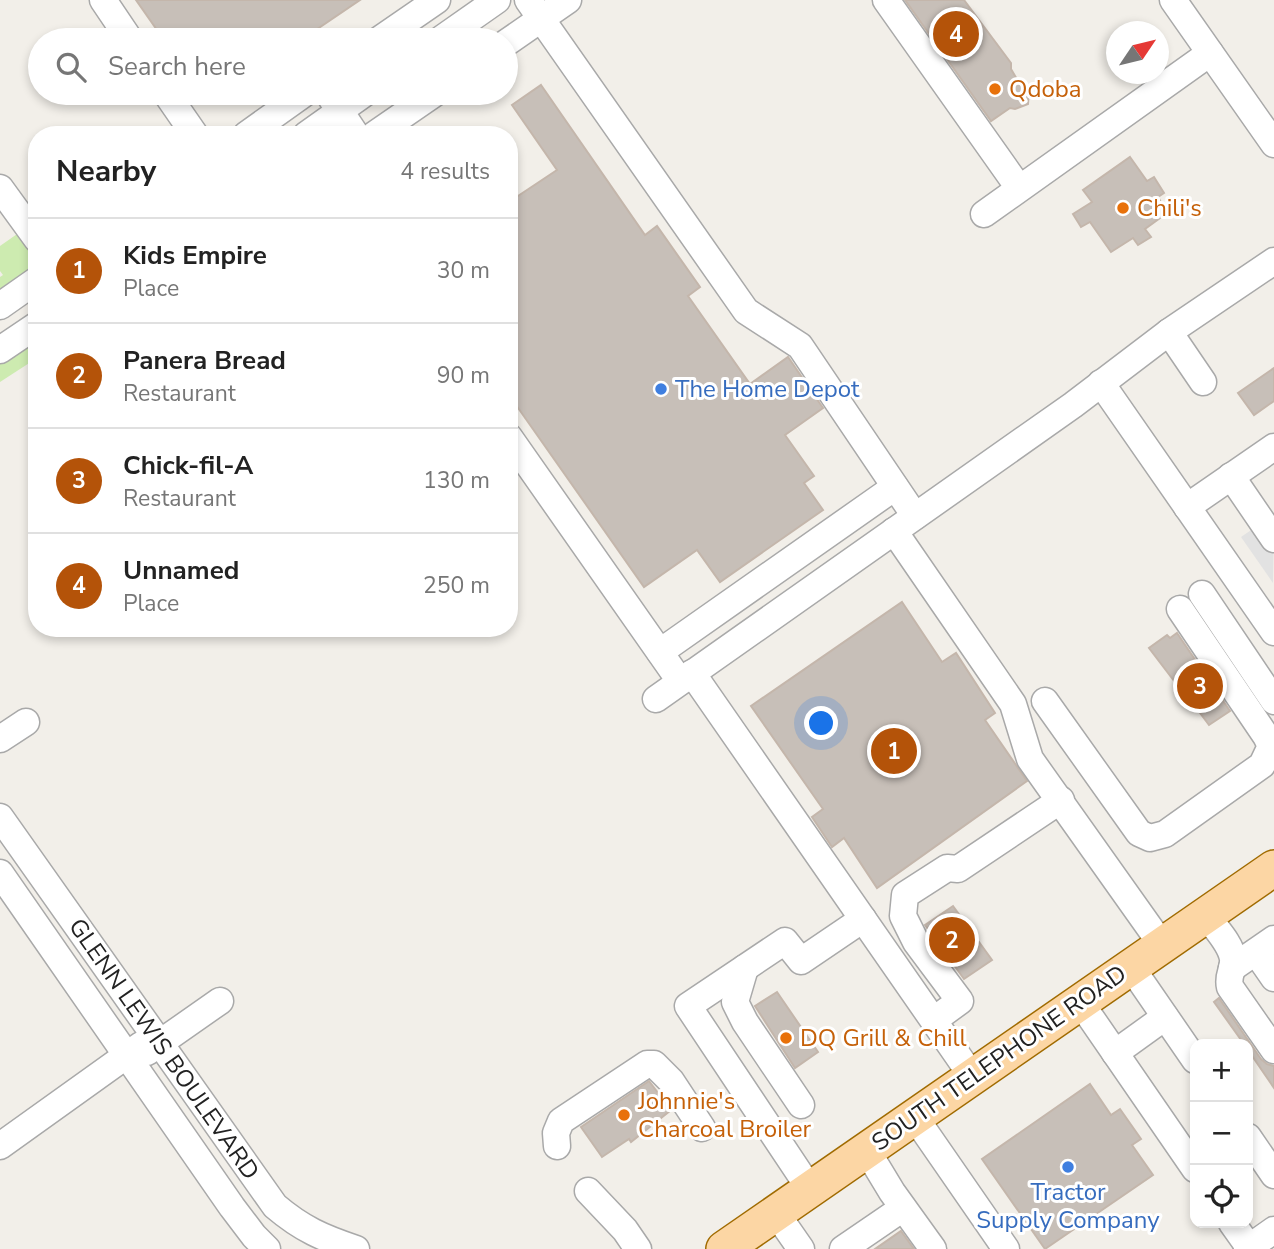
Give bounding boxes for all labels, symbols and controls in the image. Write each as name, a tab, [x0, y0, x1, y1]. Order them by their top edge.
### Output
pin: 4	[933, 8, 979, 60]
north arrow	[1106, 21, 1169, 84]
search box	[28, 28, 518, 105]
icon: search	[52, 48, 90, 86]
text: Search here	[108, 49, 246, 84]
place label: Qdoba	[1009, 73, 1081, 105]
marker: Qdoba	[987, 81, 1003, 97]
text: Nearby	[56, 151, 156, 192]
text: 4 results	[400, 156, 490, 187]
place label: Chili's	[1137, 192, 1202, 224]
marker: Chili's	[1115, 200, 1131, 216]
text: Kids Empire	[123, 238, 267, 273]
text: 1	[72, 255, 86, 286]
text: 30 m	[437, 255, 490, 286]
text: Place	[123, 273, 179, 304]
text: Panera Bread	[123, 343, 286, 378]
text: 2	[72, 360, 86, 391]
text: 90 m	[437, 360, 490, 391]
place label: The Home Depot	[675, 373, 860, 405]
text: Restaurant	[123, 378, 236, 409]
marker: The Home Depot	[653, 381, 669, 397]
text: Chick-fil-A	[123, 448, 253, 483]
text: 3	[72, 465, 86, 496]
text: 130 m	[423, 465, 490, 496]
text: Restaurant	[123, 483, 236, 514]
text: Unnamed	[123, 553, 239, 588]
text: 4	[72, 570, 86, 601]
text: 250 m	[423, 570, 490, 601]
text: Place	[123, 588, 179, 619]
pin: 3	[1177, 660, 1223, 712]
your location	[804, 706, 838, 740]
pin: 1	[871, 725, 917, 777]
street label: GLENN LEWIS BOULEVARD	[61, 912, 267, 1186]
pin: 2	[929, 914, 975, 966]
street label: SOUTH TELEPHONE ROAD	[865, 958, 1133, 1158]
place label: DQ Grill & Chill	[800, 1022, 967, 1054]
marker: DQ Grill & Chill	[778, 1030, 794, 1046]
map controls	[1190, 1039, 1253, 1228]
button: +	[1190, 1039, 1253, 1102]
place label: Johnnie's Charcoal Broiler	[637, 1085, 811, 1145]
button: −	[1190, 1102, 1253, 1165]
marker: Johnnie's Charcoal Broiler	[616, 1107, 632, 1123]
marker: Tractor Supply Company	[1060, 1159, 1076, 1175]
button: locate	[1190, 1165, 1253, 1228]
place label: Tractor Supply Company	[976, 1176, 1160, 1236]

